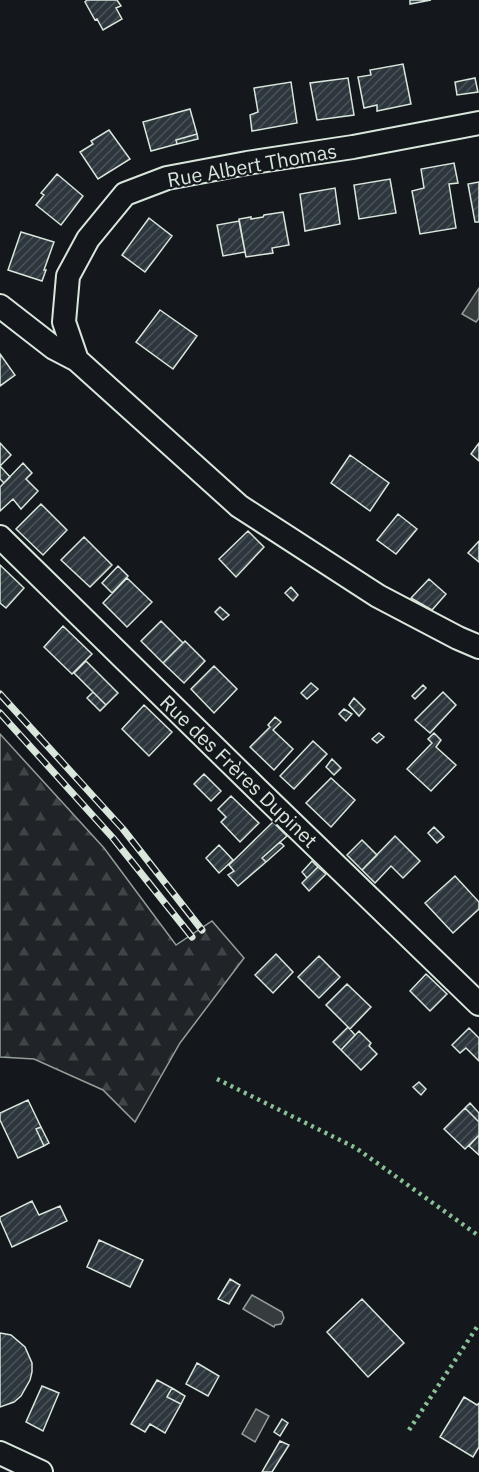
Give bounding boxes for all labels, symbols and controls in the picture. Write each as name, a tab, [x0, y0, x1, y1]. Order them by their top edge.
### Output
street label: Rue Albert Thomas	[165, 137, 339, 193]
street label: Rue des Frères Dupinet	[154, 689, 324, 853]

